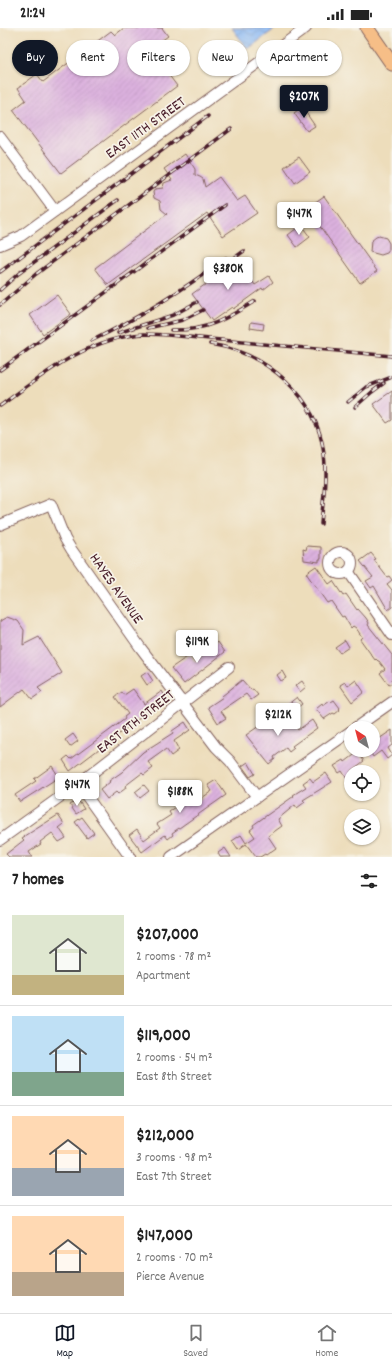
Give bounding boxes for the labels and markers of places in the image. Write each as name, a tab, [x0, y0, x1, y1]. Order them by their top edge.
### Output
pin: $207K	[276, 85, 332, 119]
pin: $147K	[271, 202, 327, 236]
pin: $380K	[200, 257, 256, 291]
pin: $119K	[169, 630, 225, 664]
pin: $212K	[250, 703, 306, 737]
pin: $147K	[49, 773, 105, 807]
pin: $188K	[152, 780, 208, 814]

